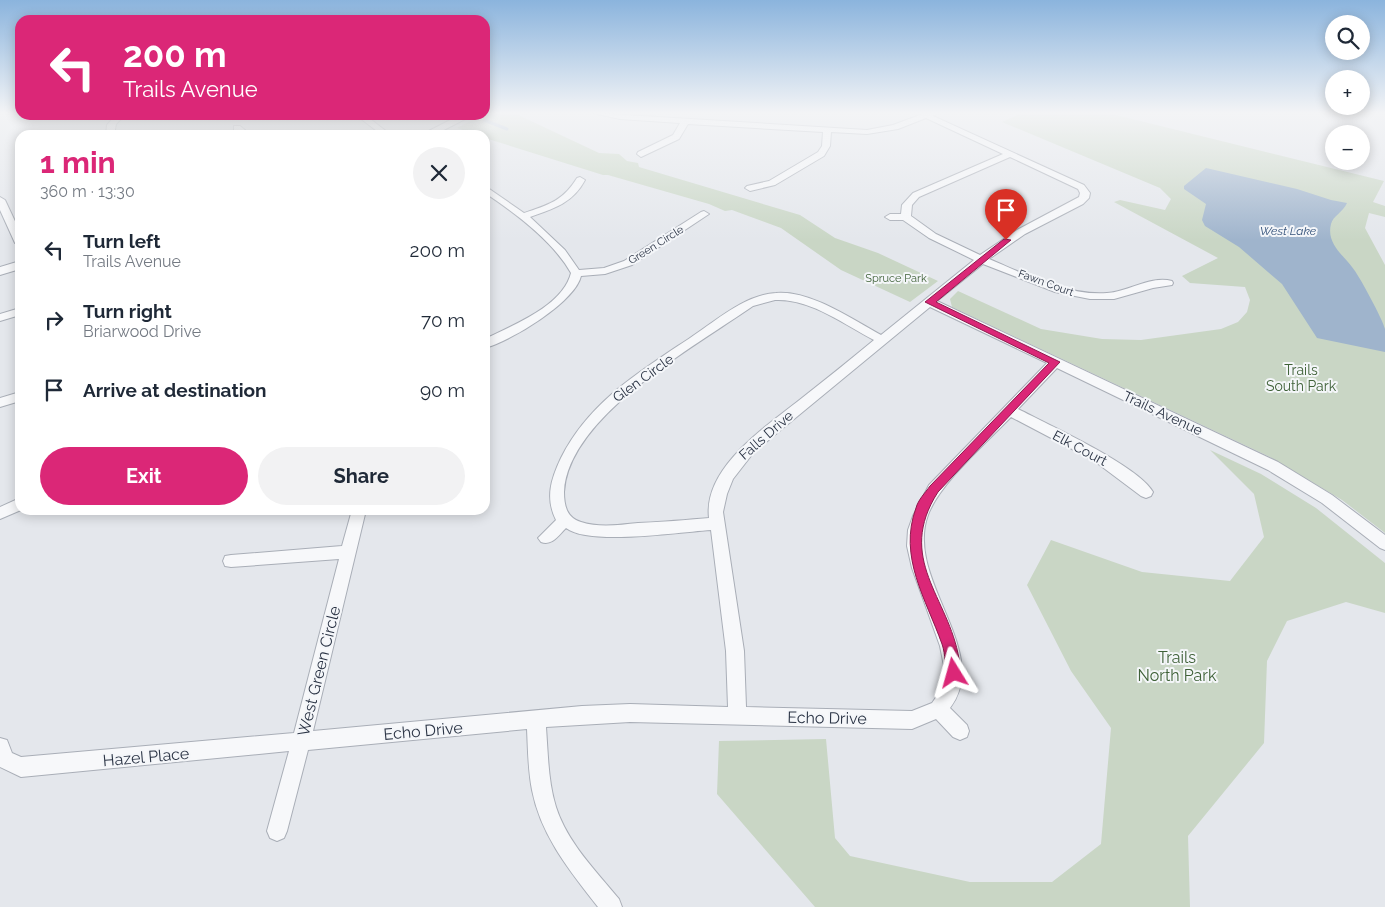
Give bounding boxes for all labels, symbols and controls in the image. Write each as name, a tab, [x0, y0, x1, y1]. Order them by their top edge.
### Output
map controls	[1325, 15, 1370, 170]
button: search	[1325, 15, 1370, 60]
text: 200 m	[123, 34, 227, 75]
icon: left	[40, 35, 105, 100]
button: +	[1325, 70, 1370, 115]
text: Trails Avenue	[123, 76, 258, 102]
button: −	[1325, 125, 1370, 170]
text: 1 min	[40, 145, 116, 180]
button: close	[413, 147, 465, 199]
text: 360 m · 13:30	[40, 182, 135, 201]
pin	[985, 189, 1027, 240]
icon: arrive	[992, 196, 1020, 224]
street label: Green Circle	[626, 223, 687, 267]
water label: West Lake	[1260, 224, 1317, 238]
text: Turn left	[83, 230, 160, 252]
icon: left	[40, 236, 68, 264]
text: 200 m	[410, 239, 465, 261]
text: Trails Avenue	[83, 252, 181, 271]
street label: Fawn Court	[1017, 267, 1076, 299]
park label: Spruce Park	[865, 272, 927, 285]
text: Turn right	[83, 300, 172, 322]
icon: right	[40, 306, 68, 334]
text: 70 m	[421, 309, 465, 331]
text: Briarwood Drive	[83, 322, 201, 341]
street label: Glen Circle	[610, 351, 676, 405]
park label: Trails South Park	[1266, 362, 1337, 394]
icon: arrive	[40, 376, 68, 404]
text: Arrive at destination	[83, 379, 267, 401]
text: 90 m	[420, 379, 465, 401]
street label: Trails Avenue	[1121, 388, 1205, 438]
street label: Falls Drive	[736, 407, 796, 463]
street label: Elk Court	[1050, 427, 1110, 469]
button: Exit	[40, 447, 248, 505]
button: Share	[258, 447, 465, 505]
street label: West Green Circle	[294, 604, 344, 738]
position arrow	[927, 646, 979, 698]
park label: Trails North Park	[1138, 648, 1217, 685]
street label: Echo Drive	[787, 708, 867, 728]
street label: Echo Drive	[383, 718, 463, 744]
street label: Hazel Place	[102, 744, 190, 770]

